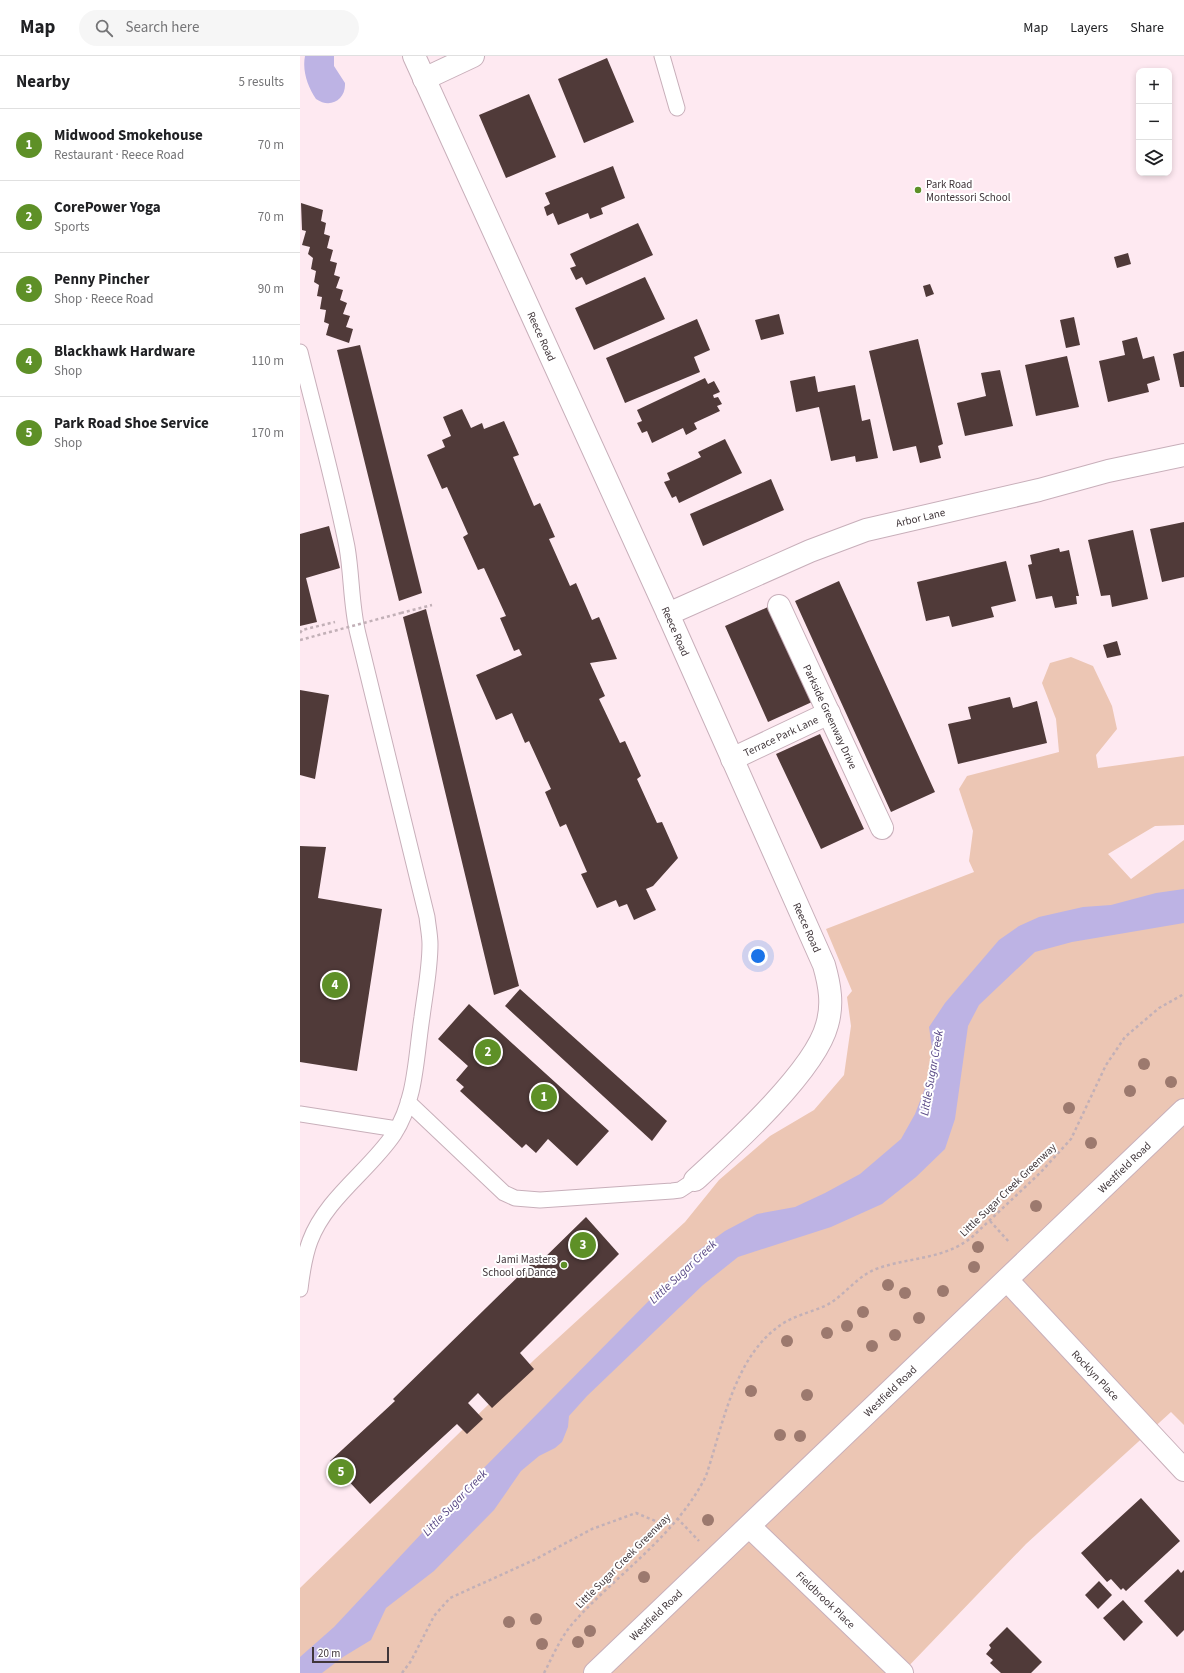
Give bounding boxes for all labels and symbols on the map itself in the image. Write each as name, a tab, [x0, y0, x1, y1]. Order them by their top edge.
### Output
place label: Park Road Montessori School	[926, 177, 1011, 205]
marker: Park Road Montessori School	[913, 185, 923, 195]
street label: Reece Road	[524, 309, 559, 364]
street label: Arbor Lane	[894, 504, 947, 530]
street label: Reece Road	[658, 604, 693, 659]
street label: Parkside Greenway Drive	[800, 662, 861, 772]
street label: Terrace Park Lane	[741, 711, 821, 760]
street label: Reece Road	[790, 900, 825, 955]
your location	[748, 946, 768, 966]
pin: 4	[322, 970, 348, 1000]
water label: Little Sugar Creek	[916, 1029, 948, 1117]
pin: 2	[475, 1037, 501, 1067]
pin: 1	[531, 1082, 557, 1112]
street label: Westfield Road	[1094, 1138, 1154, 1196]
street label: Little Sugar Creek Greenway	[956, 1140, 1060, 1240]
pin: 3	[570, 1230, 596, 1260]
water label: Little Sugar Creek	[645, 1236, 721, 1308]
place label: Jami Masters School of Dance	[482, 1252, 557, 1280]
marker: Jami Masters School of Dance	[559, 1260, 569, 1270]
street label: Rocklyn Place	[1068, 1347, 1123, 1404]
street label: Westfield Road	[860, 1362, 920, 1420]
pin: 5	[328, 1457, 354, 1487]
water label: Little Sugar Creek	[419, 1466, 491, 1540]
street label: Little Sugar Creek Greenway	[572, 1510, 674, 1612]
street label: Fieldbrook Place	[793, 1568, 859, 1632]
street label: Westfield Road	[626, 1586, 686, 1644]
scale bar	[312, 1645, 389, 1664]

